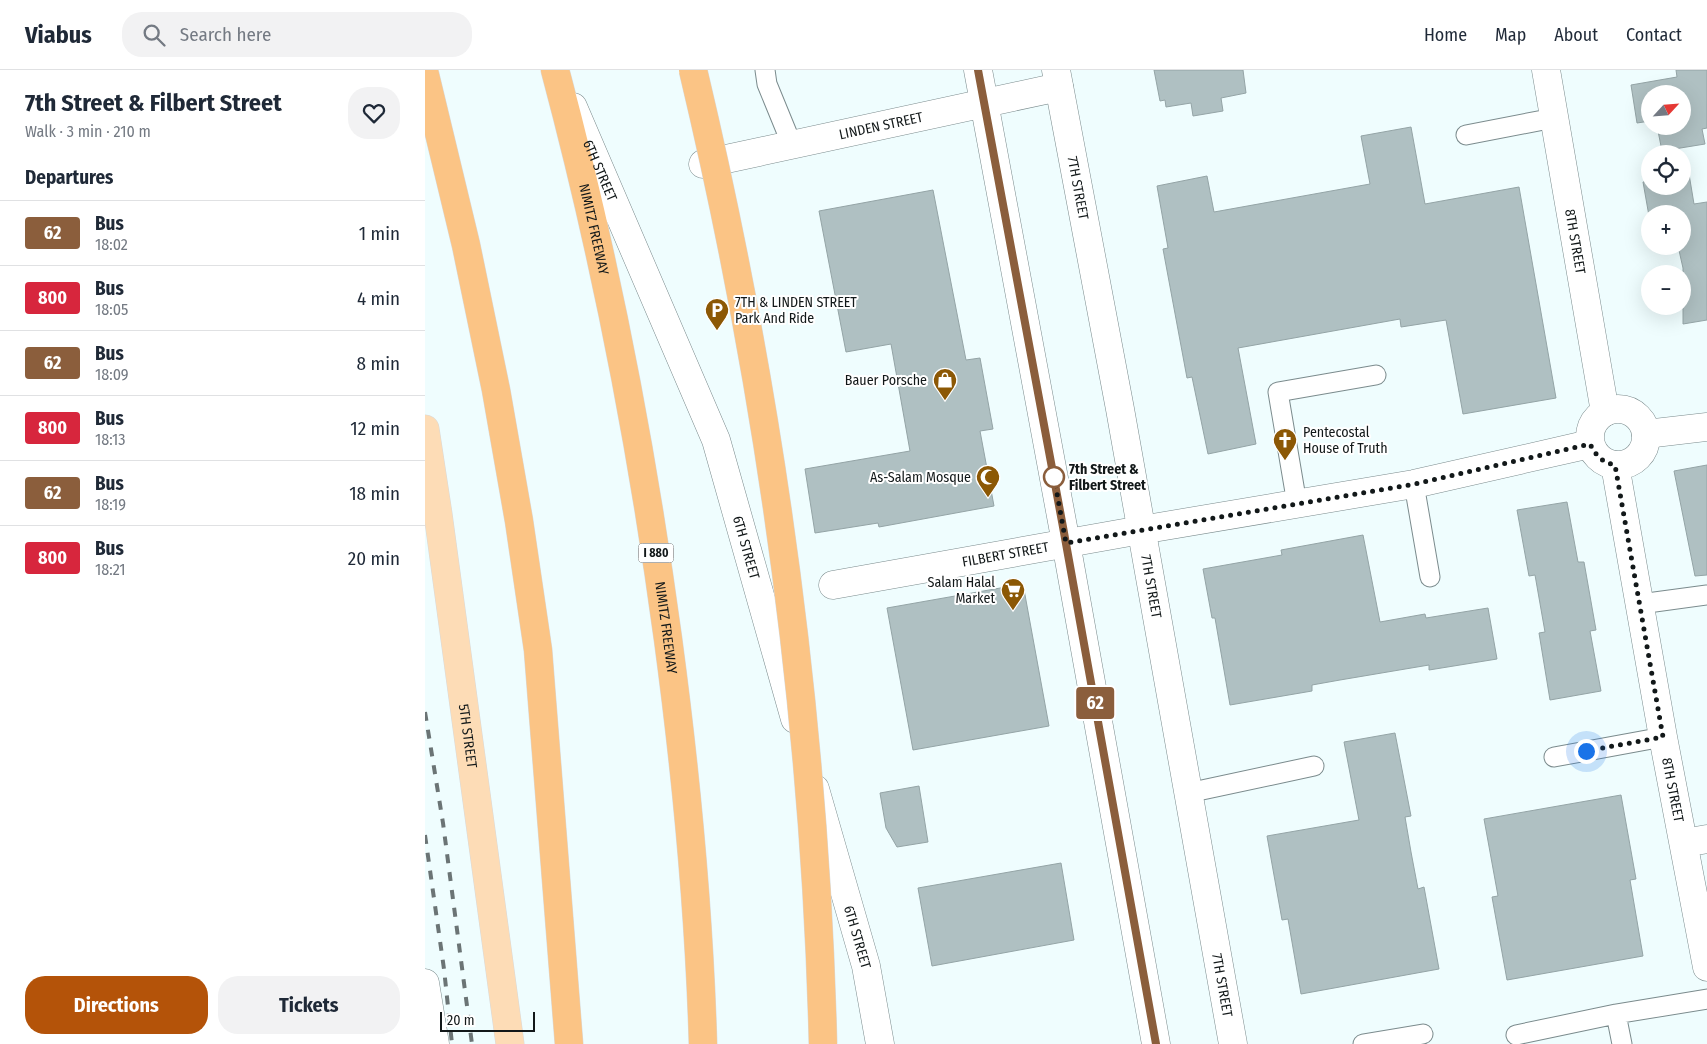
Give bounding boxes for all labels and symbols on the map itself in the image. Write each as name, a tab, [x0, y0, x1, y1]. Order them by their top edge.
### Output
north arrow	[1641, 85, 1691, 135]
street label: LINDEN STREET	[837, 108, 925, 143]
street label: 6TH STREET	[580, 137, 621, 204]
street label: 7TH STREET	[1064, 155, 1093, 222]
street label: NIMITZ FREEWAY	[576, 182, 613, 276]
street label: 8TH STREET	[1562, 208, 1590, 276]
place label: 7TH & LINDEN STREET Park And Ride	[735, 294, 857, 327]
parking icon: 7TH & LINDEN STREET Park And Ride	[704, 297, 730, 331]
shop icon: Bauer Porsche	[932, 367, 958, 401]
place label: Bauer Porsche	[845, 372, 927, 389]
place label: Pentecostal House of Truth	[1303, 424, 1388, 457]
church icon: Pentecostal House of Truth	[1272, 427, 1298, 461]
place label: 7th Street & Filbert Street	[1069, 461, 1147, 494]
mosque icon: As-Salam Mosque	[975, 464, 1001, 498]
marker: 7th Street & Filbert Street	[1043, 466, 1065, 488]
place label: As-Salam Mosque	[870, 469, 971, 486]
street label: 6TH STREET	[729, 514, 764, 581]
street label: FILBERT STREET	[961, 538, 1050, 570]
road number: I 880	[639, 543, 673, 562]
street label: 7TH STREET	[1138, 553, 1166, 620]
place label: Salam Halal Market	[928, 574, 995, 607]
supermarket icon: Salam Halal Market	[1000, 577, 1026, 611]
street label: NIMITZ FREEWAY	[651, 580, 681, 675]
line badge: 62	[1073, 687, 1117, 719]
street label: 5TH STREET	[455, 703, 481, 770]
your location	[1574, 739, 1599, 764]
street label: 8TH STREET	[1659, 756, 1688, 824]
street label: 6TH STREET	[840, 903, 875, 971]
street label: 7TH STREET	[1208, 952, 1237, 1019]
scale bar	[440, 1009, 535, 1032]

